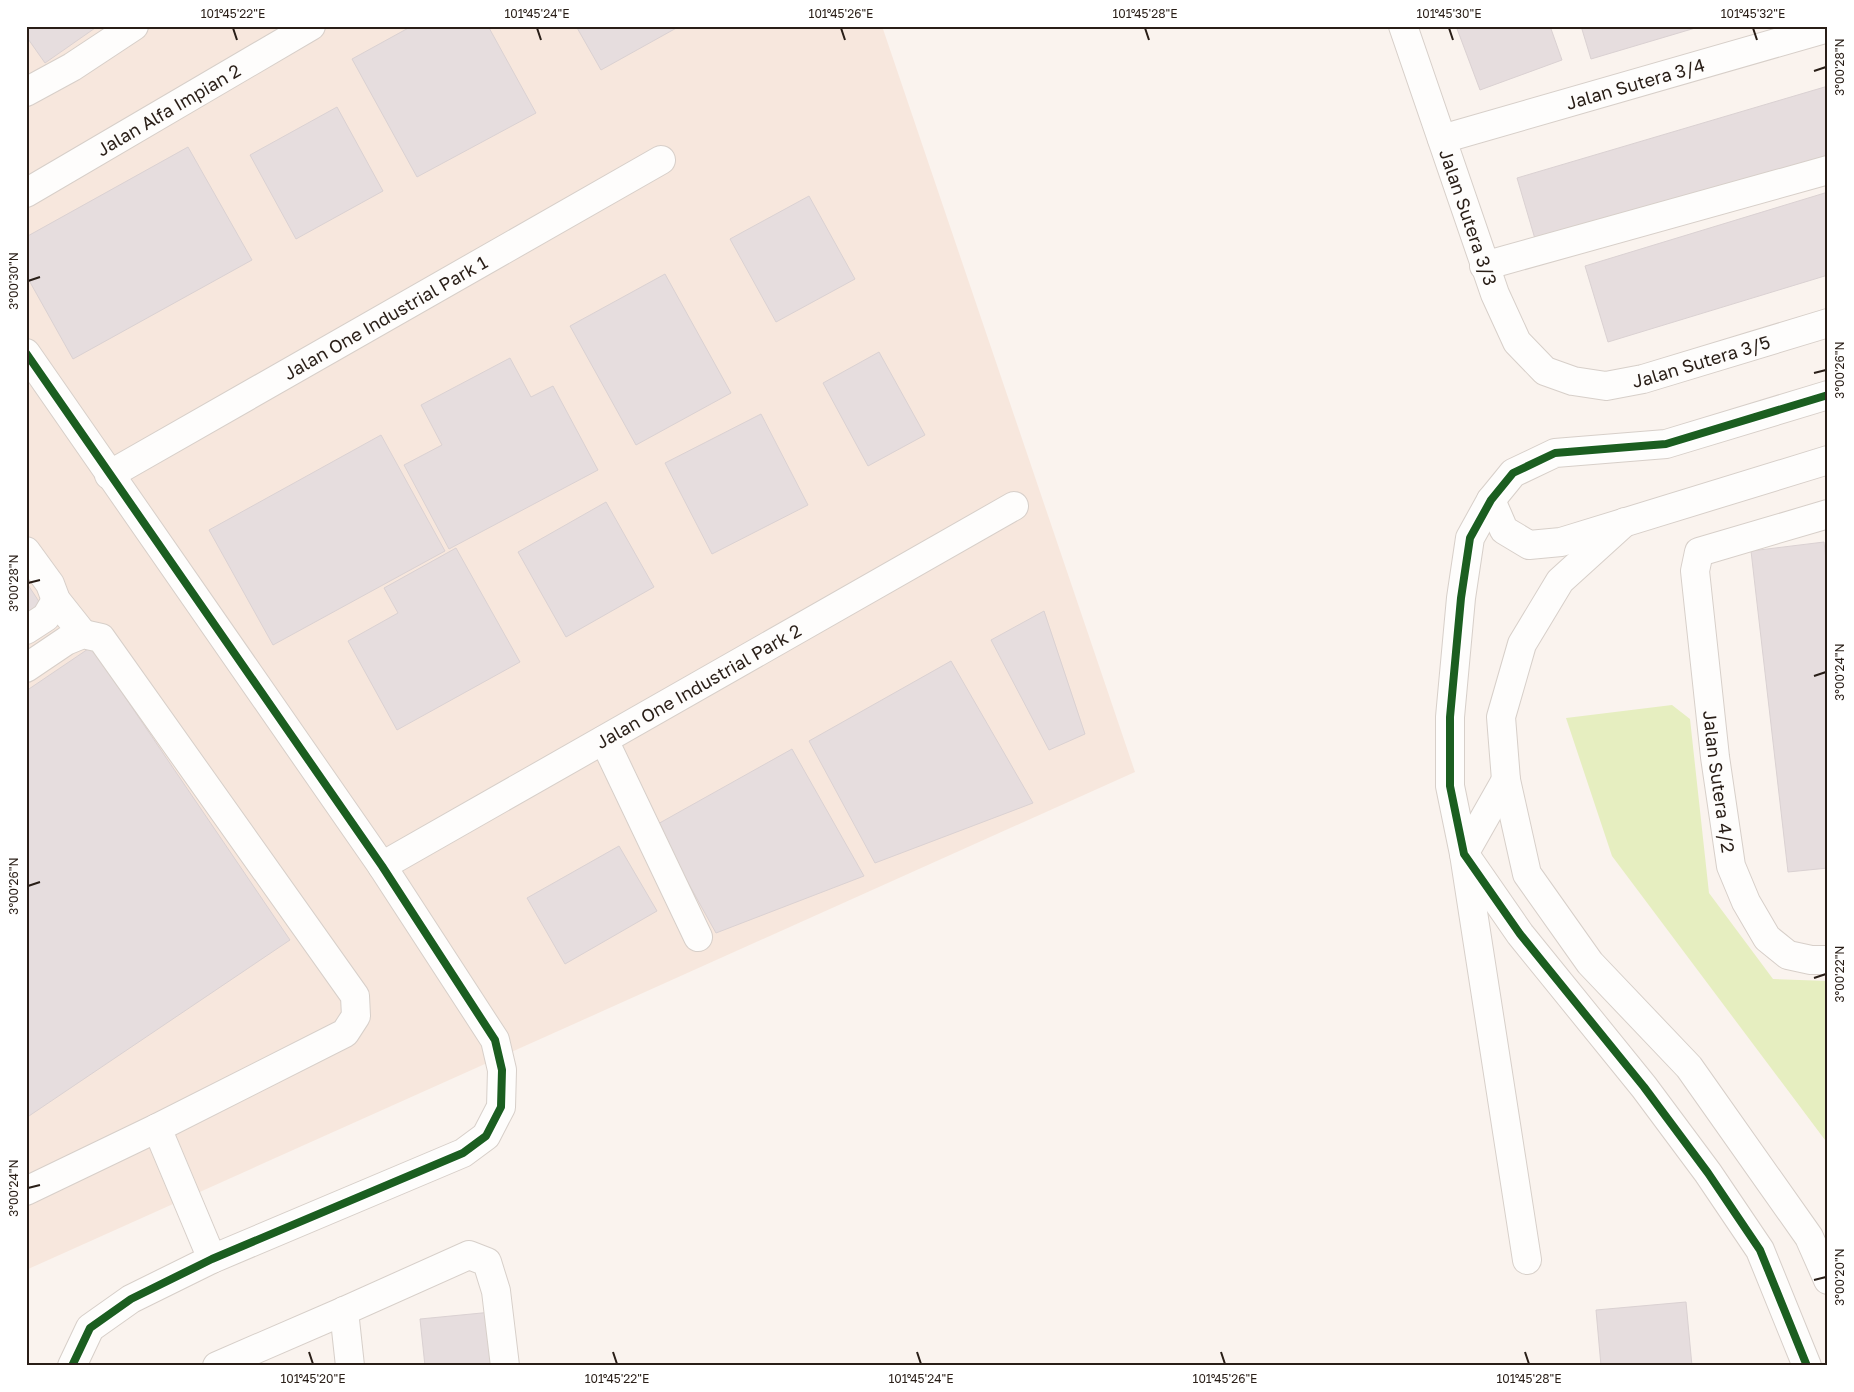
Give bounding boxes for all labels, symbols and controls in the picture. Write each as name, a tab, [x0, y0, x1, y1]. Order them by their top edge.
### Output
text: 101°45'22"E	[201, 6, 265, 21]
text: 101°45'24"E	[505, 6, 569, 21]
text: 101°45'26"E	[809, 6, 873, 21]
text: 101°45'28"E	[1113, 6, 1177, 21]
text: 101°45'30"E	[1416, 6, 1482, 21]
text: 101°45'32"E	[1721, 6, 1785, 21]
text: 3°00'28"N	[1832, 38, 1847, 96]
street label: Jalan Sutera 3/4	[1563, 53, 1707, 114]
street label: Jalan Alfa Impian 2	[92, 59, 244, 160]
street label: Jalan Sutera 3/3	[1435, 146, 1502, 288]
street label: Jalan One Industrial Park 1	[279, 250, 491, 384]
text: 3°00'30"N	[6, 252, 21, 310]
street label: Jalan Sutera 3/5	[1630, 330, 1773, 392]
text: 3°00'26"N	[1832, 341, 1847, 399]
text: 3°00'28"N	[6, 554, 21, 612]
street label: Jalan One Industrial Park 2	[592, 619, 805, 753]
text: 3°00'24"N	[1832, 643, 1847, 701]
street label: Jalan Sutera 4/2	[1699, 709, 1740, 854]
text: 3°00'26"N	[6, 857, 21, 915]
text: 3°00'22"N	[1832, 946, 1847, 1002]
text: 3°00'24"N	[6, 1159, 21, 1217]
text: 3°00'20"N	[1832, 1248, 1847, 1306]
text: 101°45'20"E	[280, 1371, 346, 1386]
text: 101°45'22"E	[585, 1371, 649, 1386]
text: 101°45'24"E	[889, 1371, 953, 1386]
text: 101°45'26"E	[1193, 1371, 1257, 1386]
text: 101°45'28"E	[1497, 1371, 1561, 1386]

